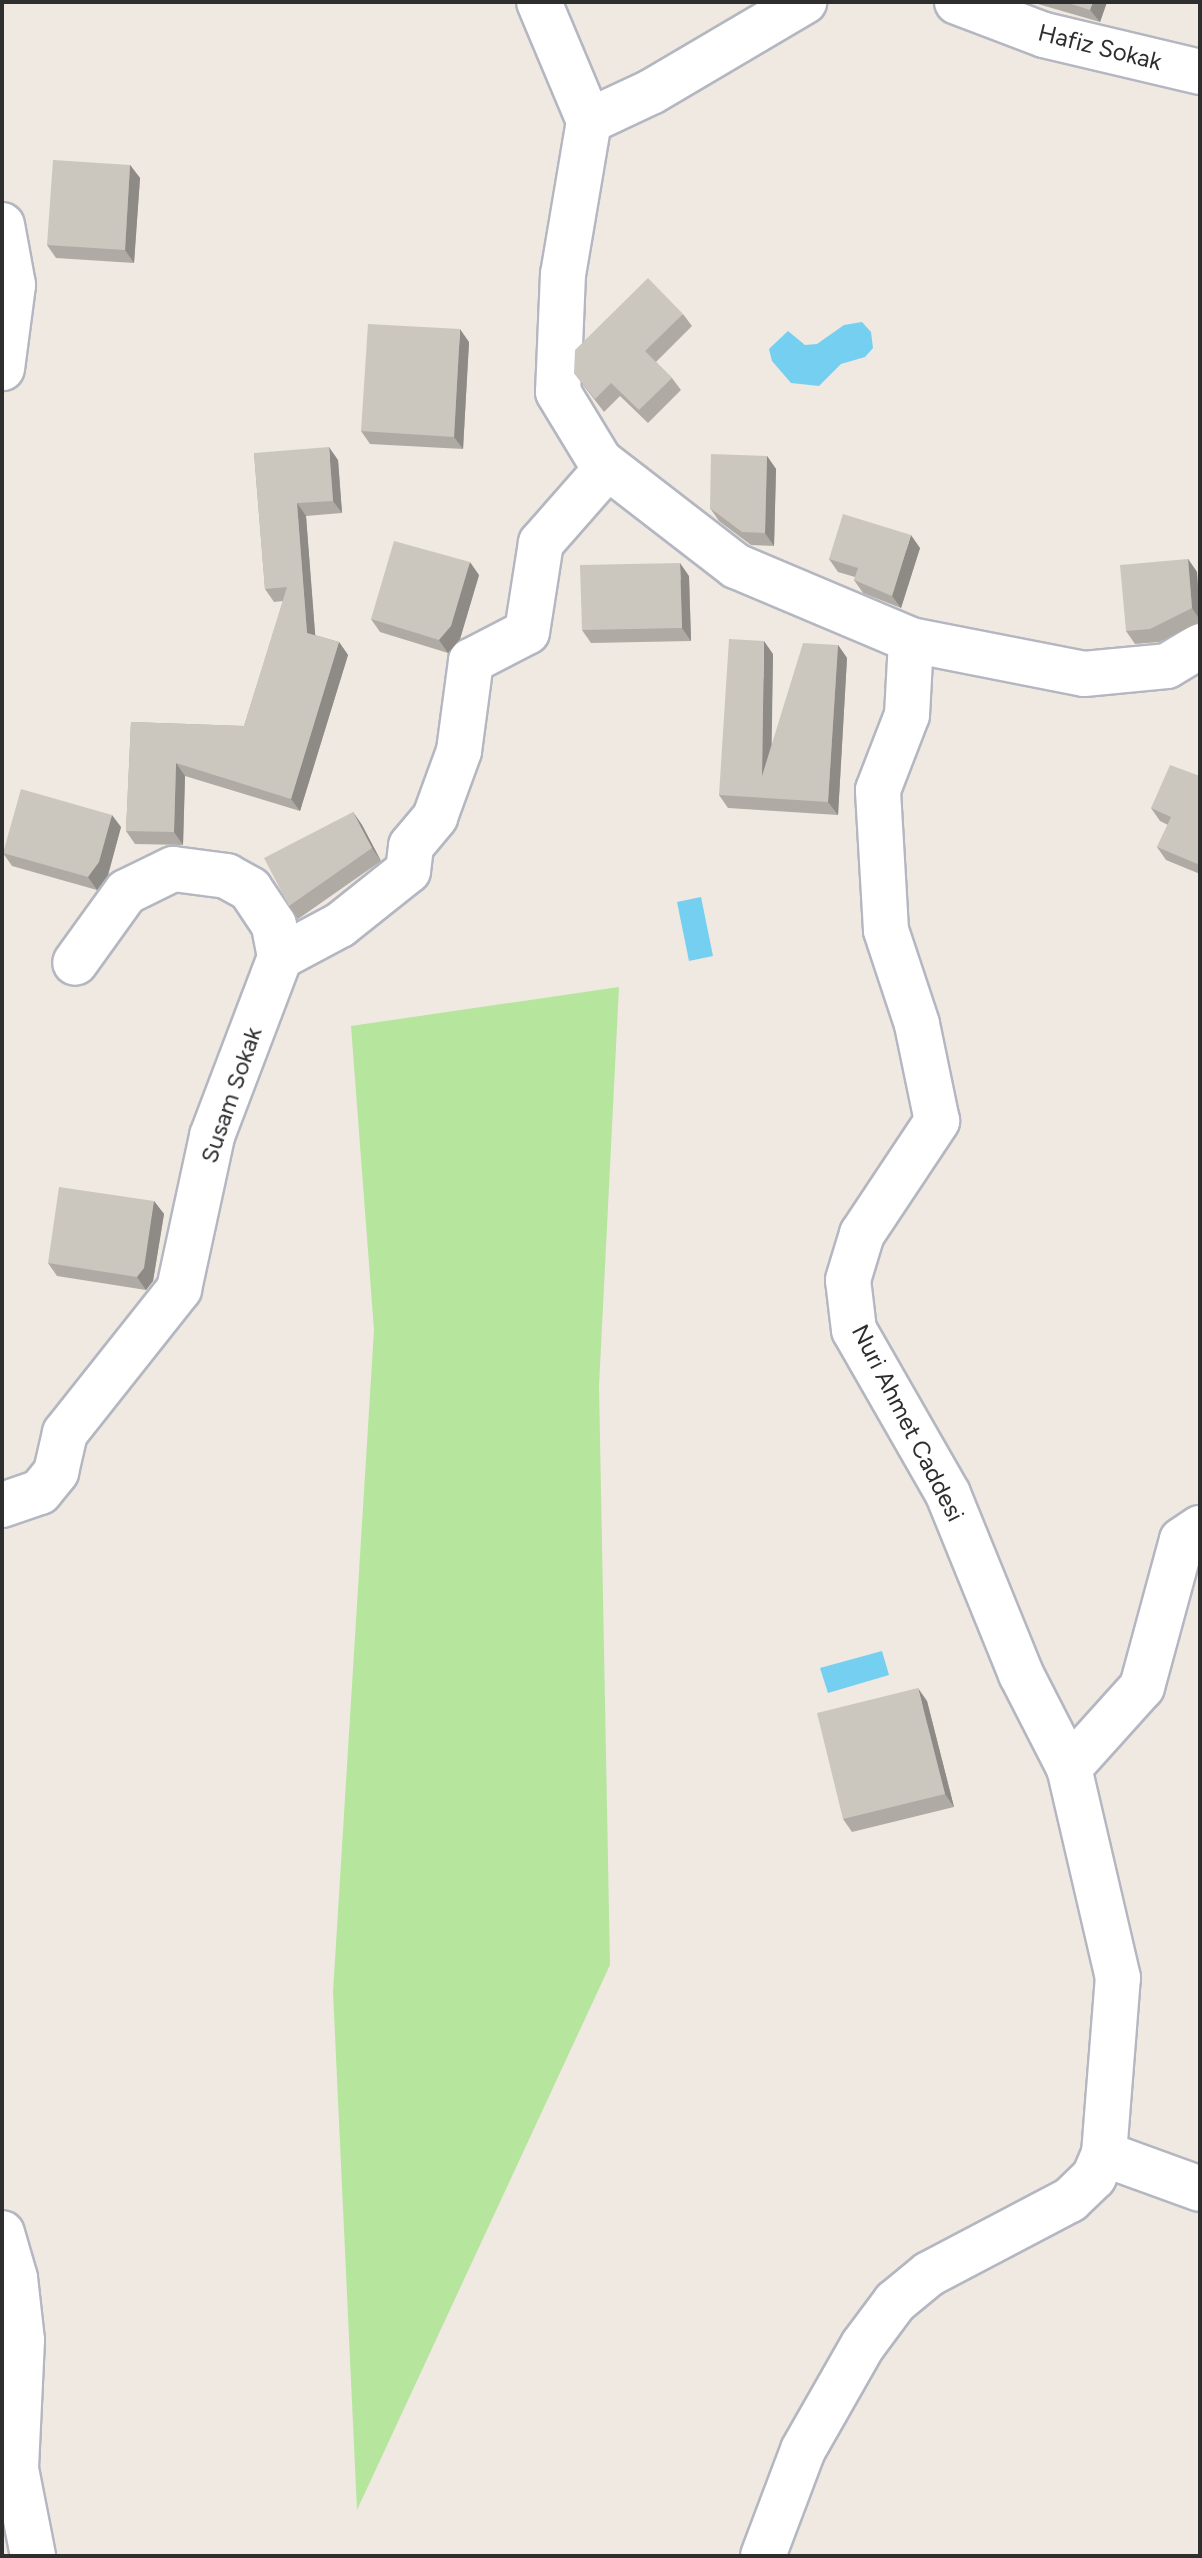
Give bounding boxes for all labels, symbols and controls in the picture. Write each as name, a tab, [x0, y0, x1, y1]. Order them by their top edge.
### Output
street label: Hafiz Sokak	[1035, 18, 1165, 76]
street label: Susam Sokak	[194, 1023, 268, 1167]
street label: Nuri Ahmet Caddesi	[846, 1320, 970, 1526]

